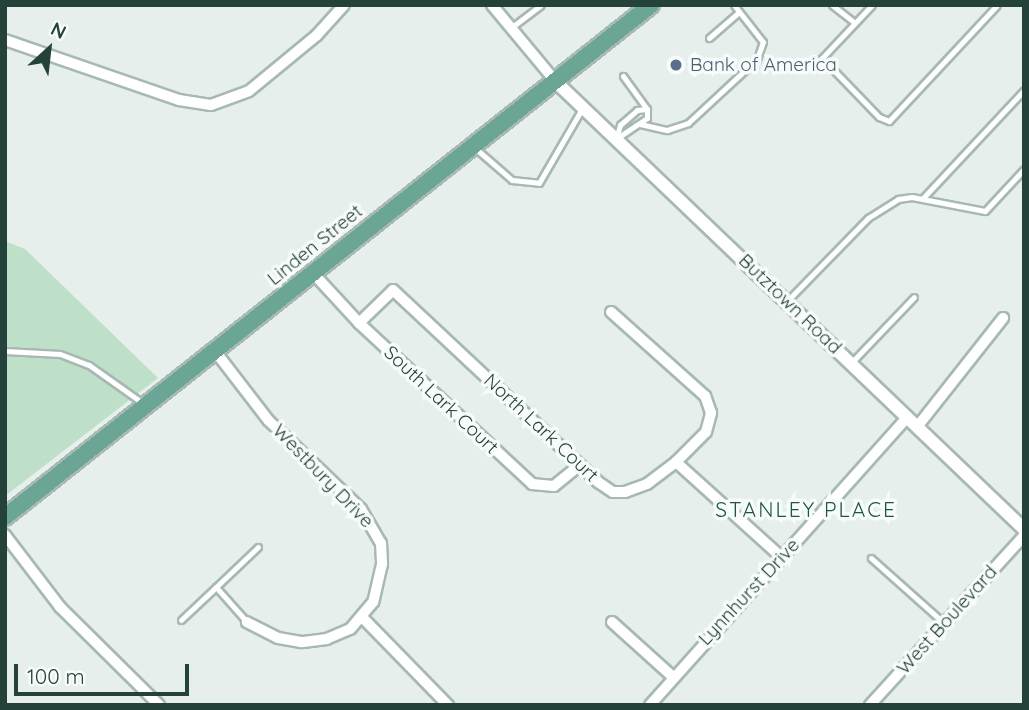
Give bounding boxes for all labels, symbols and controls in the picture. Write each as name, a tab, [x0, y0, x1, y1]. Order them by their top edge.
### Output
north arrow	[14, 14, 84, 84]
text: N	[47, 16, 70, 44]
place label: Bank of America	[690, 54, 837, 76]
marker: Bank of America	[668, 57, 684, 73]
street label: Linden Street	[263, 200, 367, 290]
street label: Butztown Road	[734, 249, 846, 359]
street label: South Lark Court	[379, 341, 503, 459]
street label: North Lark Court	[479, 369, 603, 487]
street label: Westbury Drive	[268, 419, 378, 533]
district label: STANLEY PLACE	[717, 496, 895, 522]
street label: Lynnhurst Drive	[694, 534, 804, 650]
street label: West Boulevard	[892, 561, 1002, 679]
scale bar	[18, 650, 192, 694]
text: 100 m	[27, 663, 85, 689]

